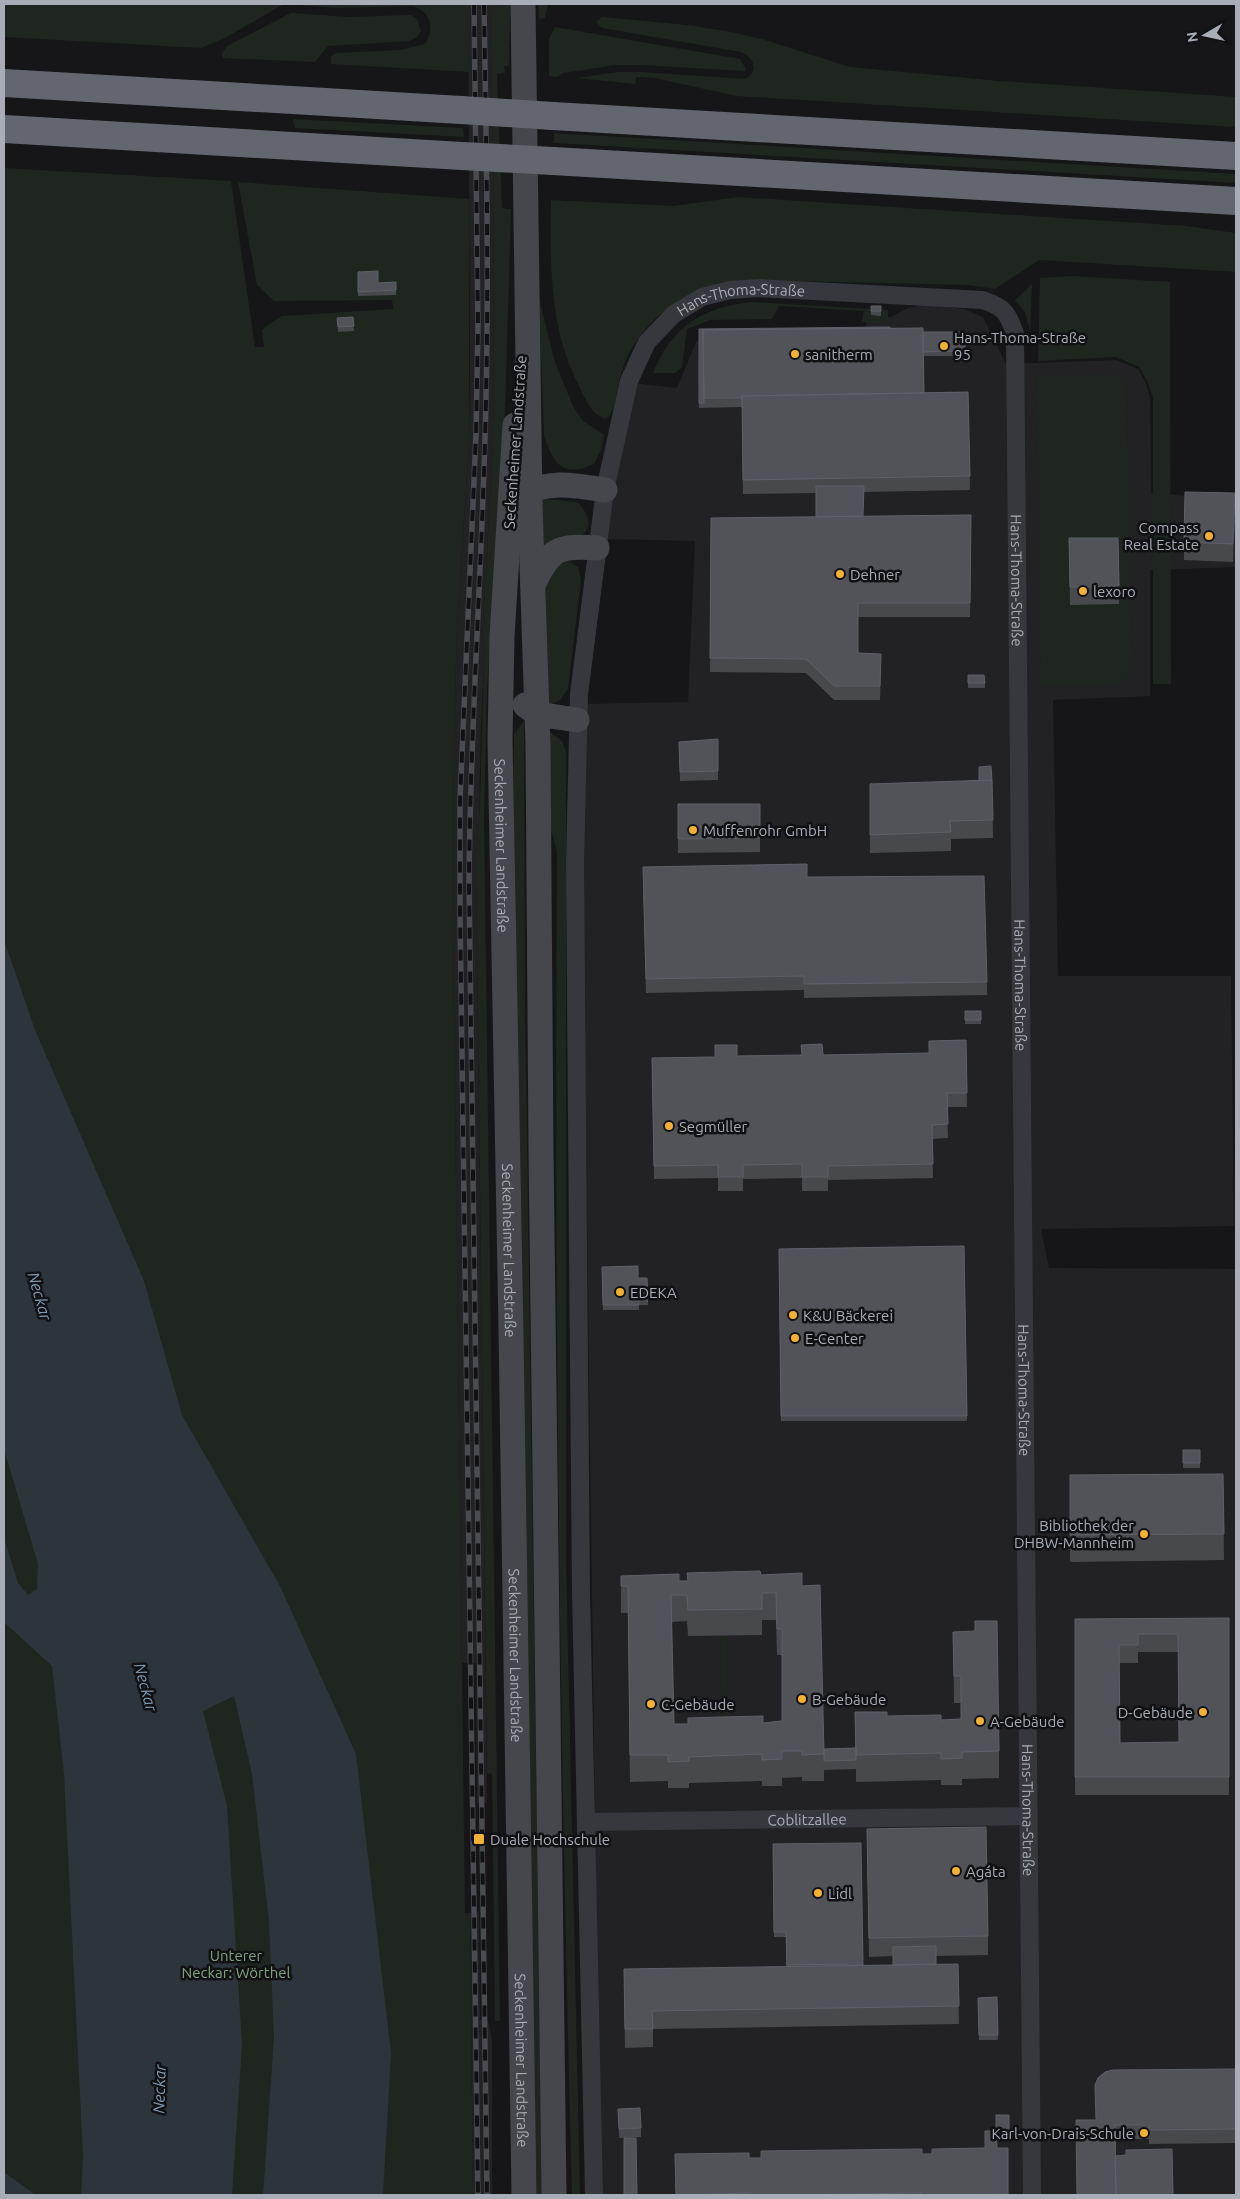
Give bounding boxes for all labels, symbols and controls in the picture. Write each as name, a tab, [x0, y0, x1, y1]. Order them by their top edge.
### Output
north arrow	[1180, 10, 1230, 60]
text: N	[1183, 31, 1201, 43]
street label: Hans-Thoma-Straße	[673, 279, 805, 319]
place label: Hans-Thoma-Straße 95	[954, 329, 1086, 363]
marker: Hans-Thoma-Straße 95	[938, 340, 950, 352]
place label: sanitherm	[805, 346, 873, 363]
marker: sanitherm	[789, 348, 801, 360]
street label: Seckenheimer Landstraße	[500, 355, 530, 529]
street label: Hans-Thoma-Straße	[1008, 514, 1026, 646]
place label: Compass Real Estate	[1124, 519, 1199, 553]
marker: Compass Real Estate	[1203, 530, 1215, 542]
place label: Dehner	[850, 566, 900, 583]
marker: Dehner	[834, 568, 846, 580]
place label: lexoro	[1093, 583, 1136, 600]
marker: lexoro	[1077, 585, 1089, 597]
street label: Seckenheimer Landstraße	[492, 758, 512, 933]
place label: Muffenrohr GmbH	[703, 822, 827, 839]
marker: Muffenrohr GmbH	[687, 824, 699, 836]
street label: Hans-Thoma-Straße	[1012, 919, 1030, 1051]
place label: Segmüller	[679, 1118, 747, 1135]
marker: Segmüller	[663, 1120, 675, 1132]
street label: Seckenheimer Landstraße	[499, 1163, 520, 1338]
water label: Neckar	[25, 1270, 56, 1323]
place label: EDEKA	[630, 1284, 677, 1301]
marker: EDEKA	[614, 1286, 626, 1298]
place label: K&U Bäckerei	[803, 1307, 893, 1324]
marker: K&U Bäckerei	[787, 1309, 799, 1321]
street label: Hans-Thoma-Straße	[1016, 1324, 1034, 1456]
place label: E-Center	[805, 1330, 864, 1347]
marker: E-Center	[789, 1332, 801, 1344]
place label: Bibliothek der DHBW-Mannheim	[1014, 1517, 1134, 1551]
marker: Bibliothek der DHBW-Mannheim	[1138, 1528, 1150, 1540]
street label: Seckenheimer Landstraße	[506, 1568, 526, 1743]
water label: Neckar	[131, 1661, 161, 1714]
place label: B-Gebäude	[812, 1691, 886, 1708]
marker: B-Gebäude	[796, 1693, 808, 1705]
place label: C-Gebäude	[661, 1696, 735, 1713]
marker: C-Gebäude	[645, 1698, 657, 1710]
place label: D-Gebäude	[1118, 1704, 1193, 1721]
marker: D-Gebäude	[1197, 1706, 1209, 1718]
place label: A-Gebäude	[990, 1713, 1064, 1730]
marker: A-Gebäude	[974, 1715, 986, 1727]
street label: Hans-Thoma-Straße	[1019, 1744, 1038, 1876]
street label: Coblitzallee	[767, 1810, 847, 1828]
place label: Duale Hochschule	[490, 1831, 610, 1848]
marker: Duale Hochschule	[472, 1832, 486, 1846]
place label: Agáta	[966, 1863, 1006, 1880]
marker: Agáta	[950, 1865, 962, 1877]
place label: Lidl	[828, 1885, 852, 1902]
marker: Lidl	[812, 1887, 824, 1899]
park label: Unterer Neckar: Wörthel	[182, 1947, 290, 1981]
street label: Seckenheimer Landstraße	[512, 1973, 532, 2148]
water label: Neckar	[149, 2063, 169, 2114]
place label: Karl-von-Drais-Schule	[992, 2125, 1134, 2142]
marker: Karl-von-Drais-Schule	[1138, 2127, 1150, 2139]

